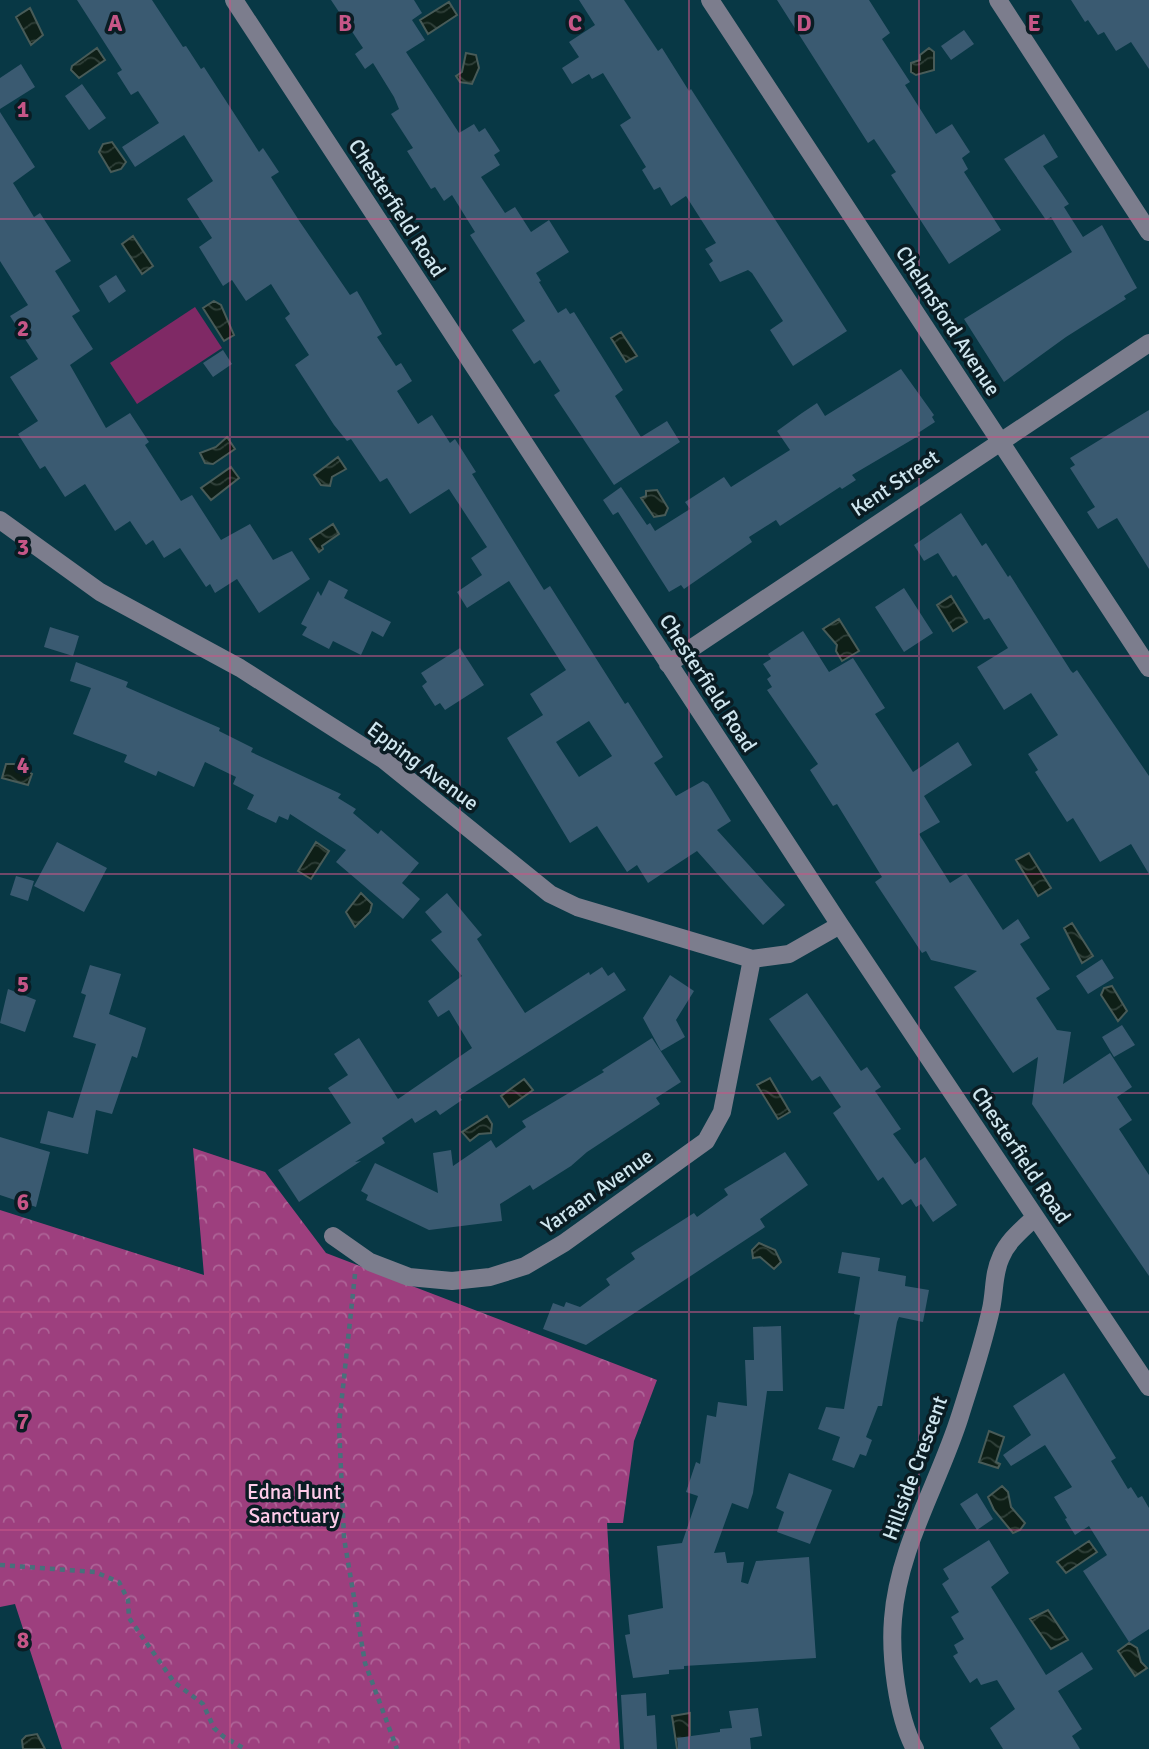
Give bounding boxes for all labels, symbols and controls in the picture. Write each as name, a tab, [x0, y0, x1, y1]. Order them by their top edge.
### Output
text: A	[108, 9, 123, 38]
text: B	[338, 9, 352, 38]
text: C	[568, 9, 582, 38]
text: D	[796, 9, 812, 38]
text: E	[1027, 9, 1041, 38]
text: 1	[17, 95, 29, 124]
street label: Chesterfield Road	[343, 134, 451, 282]
street label: Chelmsford Avenue	[890, 241, 1006, 401]
text: 2	[17, 314, 29, 343]
street label: Kent Street	[846, 444, 944, 522]
text: 3	[17, 533, 29, 562]
street label: Chesterfield Road	[654, 609, 762, 757]
street label: Epping Avenue	[362, 716, 484, 816]
text: 4	[17, 751, 29, 780]
text: 5	[17, 970, 29, 999]
street label: Chesterfield Road	[966, 1082, 1076, 1228]
street label: Yaraan Avenue	[536, 1143, 658, 1239]
text: 6	[17, 1188, 29, 1217]
street label: Hillside Crescent	[877, 1392, 953, 1544]
text: 7	[17, 1407, 29, 1436]
park label: Edna Hunt Sanctuary	[247, 1479, 341, 1529]
text: 8	[17, 1626, 29, 1655]

